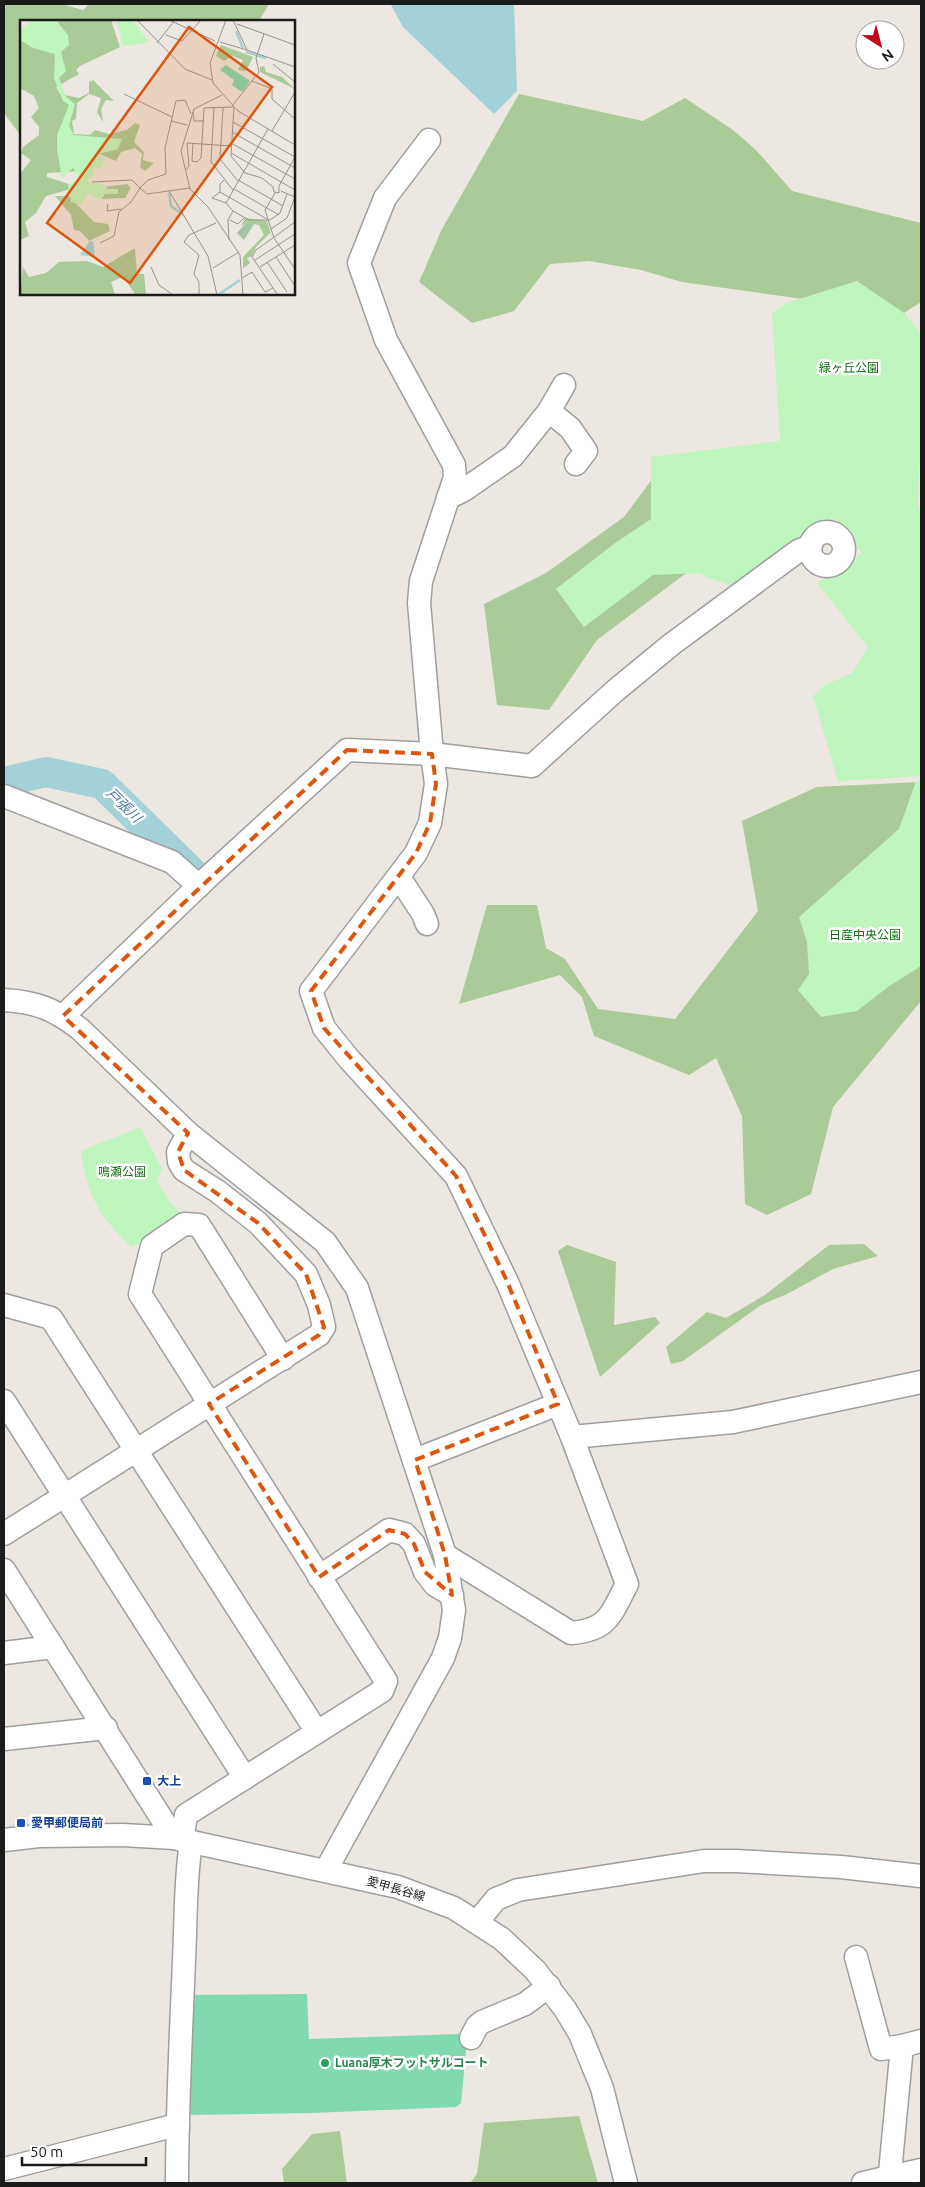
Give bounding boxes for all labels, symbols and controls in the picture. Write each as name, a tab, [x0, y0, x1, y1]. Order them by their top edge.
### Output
inset map	[20, 20, 295, 295]
north arrow	[855, 20, 905, 70]
text: N	[879, 46, 897, 65]
park label: 緑ヶ丘公園	[819, 361, 879, 374]
water label: 戸張川	[103, 785, 146, 827]
park label: 日産中央公園	[829, 928, 901, 941]
park label: 鳴瀬公園	[98, 1165, 146, 1178]
place label: 大上	[157, 1774, 181, 1787]
marker: 大上	[141, 1775, 153, 1787]
place label: 愛甲郵便局前	[31, 1816, 103, 1829]
marker: 愛甲郵便局前	[15, 1817, 27, 1829]
street label: 愛甲長谷線	[366, 1874, 427, 1903]
place label: Luana厚木フットサルコート	[335, 2056, 488, 2069]
marker: Luana厚木フットサルコート	[319, 2057, 331, 2069]
scale bar	[22, 2134, 146, 2166]
text: 50 m	[30, 2143, 63, 2160]

